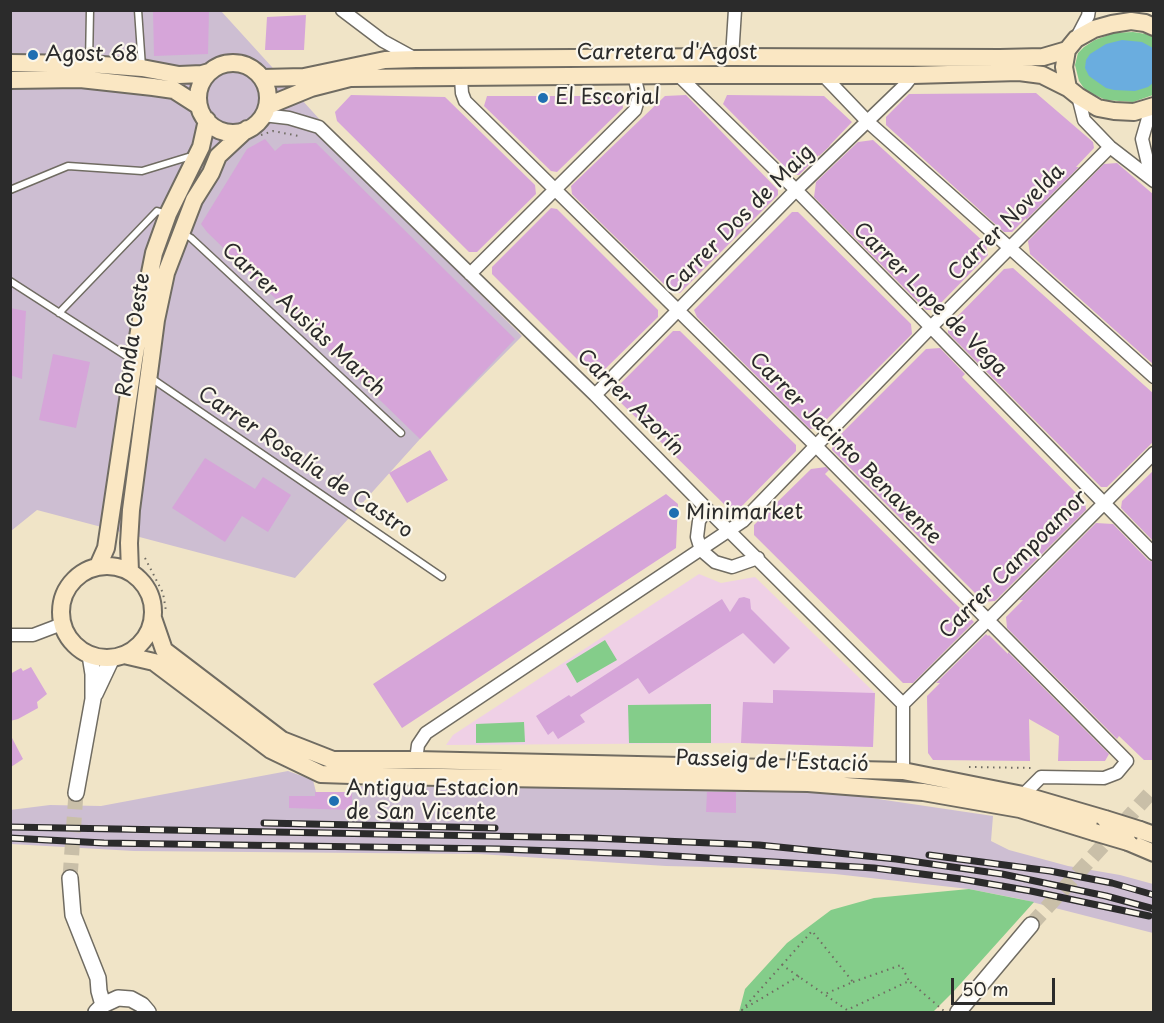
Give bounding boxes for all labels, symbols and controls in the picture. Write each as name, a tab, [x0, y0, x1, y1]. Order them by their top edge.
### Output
street label: Carretera d'Agost	[577, 40, 757, 66]
place label: Agost 68	[45, 42, 138, 68]
marker: Agost 68	[26, 48, 40, 62]
place label: El Escorial	[555, 85, 660, 111]
marker: El Escorial	[536, 91, 550, 105]
street label: Carrer Dos de Maig	[660, 140, 820, 300]
street label: Carrer Novelda	[943, 159, 1071, 287]
street label: Carrer Lope de Vega	[848, 218, 1012, 382]
street label: Carrer Ausiàs March	[216, 238, 390, 402]
street label: Ronda Oeste	[112, 271, 156, 399]
street label: Carrer Azorín	[571, 344, 689, 462]
street label: Carrer Jacinto Benavente	[744, 348, 946, 550]
street label: Carrer Rosalía de Castro	[193, 382, 417, 544]
street label: Carrer Campoamor	[934, 485, 1094, 645]
place label: Minimarket	[686, 500, 803, 526]
marker: Minimarket	[667, 506, 681, 520]
street label: Passeig de l'Estació	[675, 746, 869, 778]
place label: Antigua Estacion de San Vicente	[346, 776, 519, 826]
marker: Antigua Estacion de San Vicente	[327, 794, 341, 808]
scale bar	[954, 966, 1058, 1004]
text: 50 m	[962, 975, 1009, 1002]

